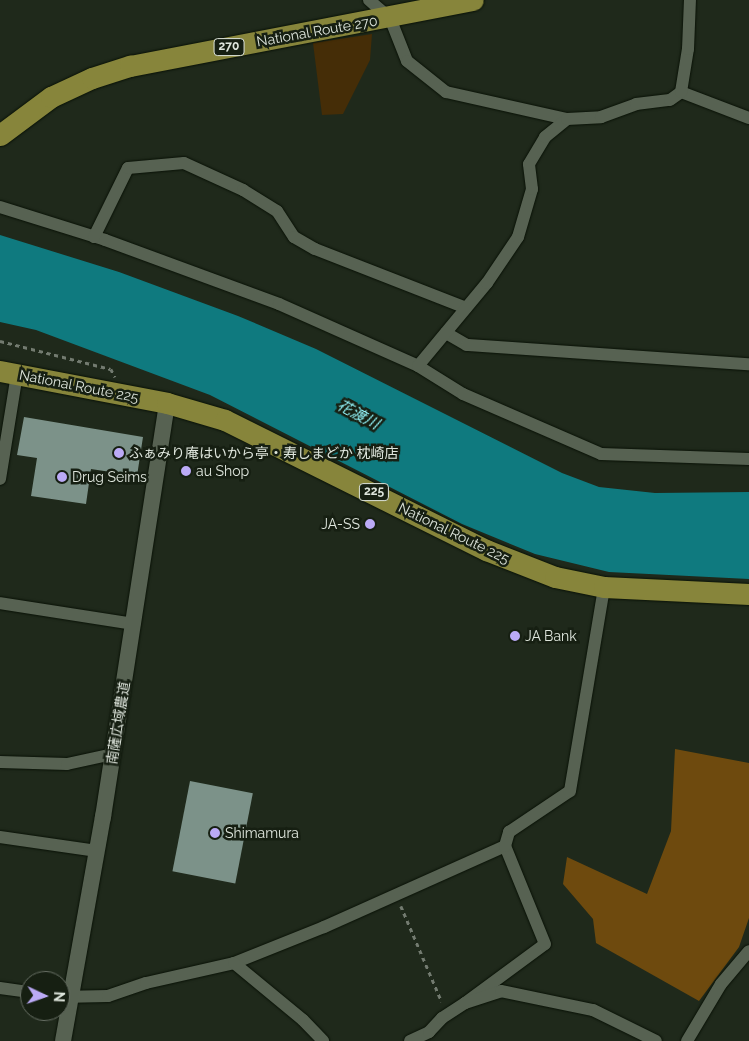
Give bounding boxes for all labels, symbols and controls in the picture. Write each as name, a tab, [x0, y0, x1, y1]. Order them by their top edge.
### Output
street label: National Route 270	[255, 12, 379, 50]
road number: 270	[213, 38, 245, 56]
street label: National Route 225	[18, 366, 140, 406]
water label: 花渡川	[334, 396, 382, 434]
place label: ふぁみり庵はいから亭・寿しまどか 枕崎店	[129, 445, 399, 461]
marker: ふぁみり庵はいから亭・寿しまどか 枕崎店	[113, 447, 125, 459]
place label: au Shop	[196, 463, 249, 479]
marker: au Shop	[180, 465, 192, 477]
place label: Drug Seims	[72, 469, 147, 485]
marker: Drug Seims	[56, 471, 68, 483]
road number: 225	[358, 482, 390, 502]
street label: National Route 225	[396, 499, 512, 567]
place label: JA-SS	[321, 516, 360, 532]
marker: JA-SS	[364, 518, 376, 530]
place label: JA Bank	[525, 628, 577, 644]
marker: JA Bank	[509, 630, 521, 642]
street label: 南薩広域農道	[103, 680, 133, 766]
place label: Shimamura	[225, 825, 299, 841]
marker: Shimamura	[209, 827, 221, 839]
north arrow	[20, 971, 70, 1021]
text: N	[51, 991, 67, 1002]

